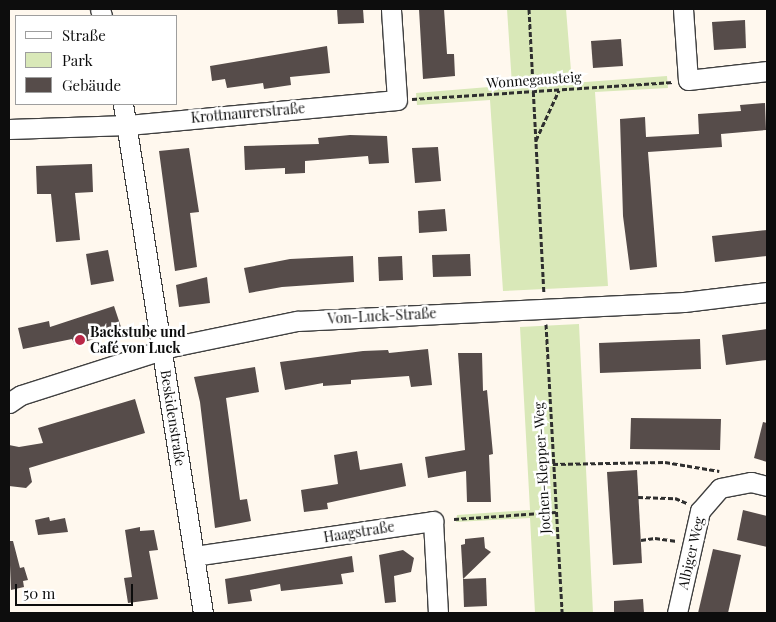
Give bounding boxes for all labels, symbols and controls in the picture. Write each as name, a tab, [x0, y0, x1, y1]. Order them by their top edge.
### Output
legend	[15, 15, 178, 105]
text: Straße	[62, 25, 106, 45]
text: Park	[62, 50, 93, 70]
street label: Wonnegausteig	[486, 68, 582, 92]
text: Gebäude	[62, 75, 121, 95]
street label: Krottnaurerstraße	[190, 100, 306, 126]
street label: Von-Luck-Straße	[327, 305, 437, 327]
place label: Backstube und Café von Luck	[90, 324, 186, 357]
marker: Backstube und Café von Luck	[74, 334, 86, 346]
street label: Beskidenstraße	[157, 369, 189, 467]
street label: Jochen-Klepper-Weg	[530, 402, 554, 534]
street label: Albiger Weg	[674, 515, 708, 591]
street label: Haagstraße	[322, 518, 396, 546]
scale bar	[18, 574, 135, 606]
text: 50 m	[23, 583, 55, 603]

